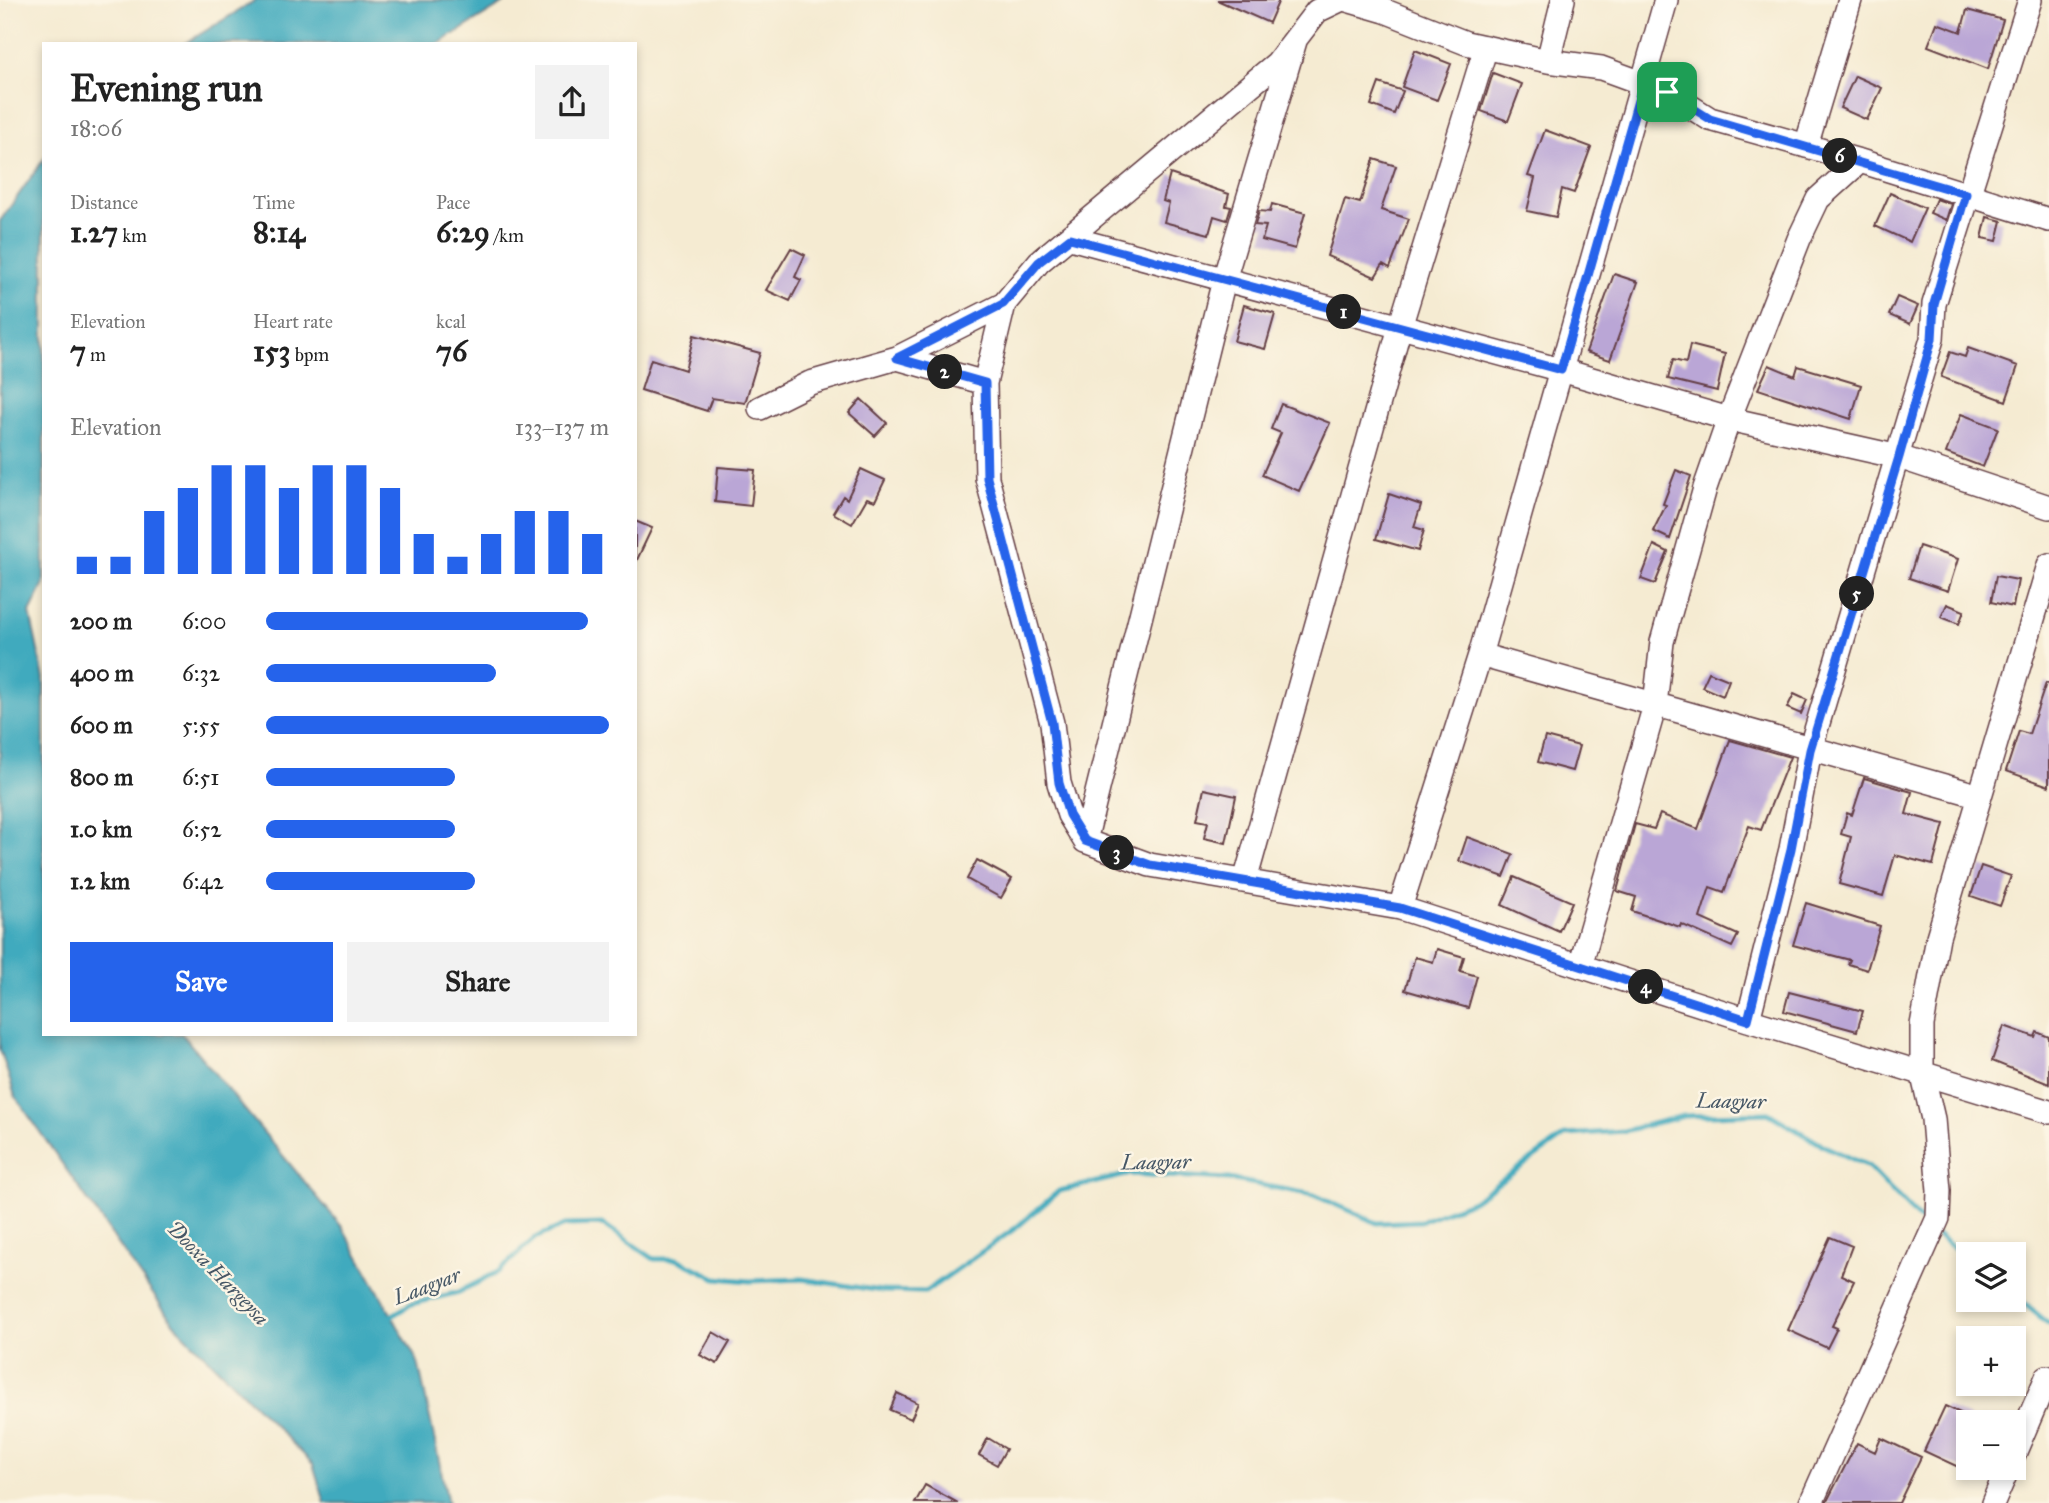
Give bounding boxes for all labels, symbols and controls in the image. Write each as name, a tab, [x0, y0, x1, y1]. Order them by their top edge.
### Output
pin	[1637, 62, 1697, 122]
text: Evening run	[70, 65, 263, 111]
button: share	[535, 65, 609, 139]
icon: arrive	[1648, 73, 1686, 111]
text: 18:06	[70, 114, 122, 142]
pin: 6	[1822, 138, 1857, 174]
text: 6	[1835, 144, 1844, 167]
text: Distance	[70, 191, 138, 214]
text: Time	[253, 191, 295, 214]
text: Pace	[436, 191, 470, 214]
text: 1.27	[70, 214, 118, 250]
text: 8:14	[253, 214, 305, 250]
text: 6:29	[436, 214, 490, 250]
text: km	[118, 224, 147, 247]
text: /km	[490, 224, 524, 247]
pin: 1	[1326, 294, 1362, 330]
text: 1	[1340, 300, 1347, 323]
text: Elevation	[70, 310, 145, 333]
text: Heart rate	[253, 310, 333, 333]
text: kcal	[436, 310, 466, 333]
text: 7	[70, 333, 86, 369]
text: 153	[253, 333, 291, 369]
text: 76	[436, 333, 467, 369]
text: m	[86, 343, 106, 366]
text: bpm	[291, 343, 329, 366]
pin: 2	[928, 354, 962, 390]
text: 2	[940, 360, 949, 383]
text: Elevation	[70, 413, 161, 441]
text: 133–137 m	[515, 413, 609, 441]
pin: 5	[1840, 576, 1874, 612]
text: 5	[1852, 582, 1861, 605]
text: 200 m	[70, 607, 132, 635]
text: 6:00	[182, 607, 226, 635]
text: 400 m	[70, 659, 134, 687]
text: 6:32	[182, 659, 220, 687]
text: 600 m	[70, 711, 133, 739]
text: 5:55	[182, 711, 220, 739]
text: 800 m	[70, 763, 133, 791]
text: 6:51	[182, 763, 219, 791]
text: 1.0 km	[70, 815, 132, 843]
text: 6:52	[182, 815, 222, 843]
pin: 3	[1100, 836, 1134, 870]
text: 3	[1113, 841, 1120, 864]
text: 1.2 km	[70, 867, 130, 895]
text: 6:42	[182, 867, 224, 895]
button: Save	[70, 942, 333, 1022]
button: Share	[347, 942, 609, 1022]
pin: 4	[1628, 970, 1664, 1004]
text: 4	[1640, 975, 1651, 998]
water label: Laagyar	[1695, 1087, 1767, 1115]
water label: Laagyar	[1120, 1148, 1192, 1176]
water label: Dooxa Hargeysa	[162, 1215, 274, 1331]
map controls	[1956, 1242, 2026, 1480]
button: layers	[1956, 1242, 2026, 1312]
water label: Laagyar	[389, 1261, 465, 1311]
button: +	[1956, 1326, 2026, 1396]
button: −	[1956, 1410, 2026, 1480]

